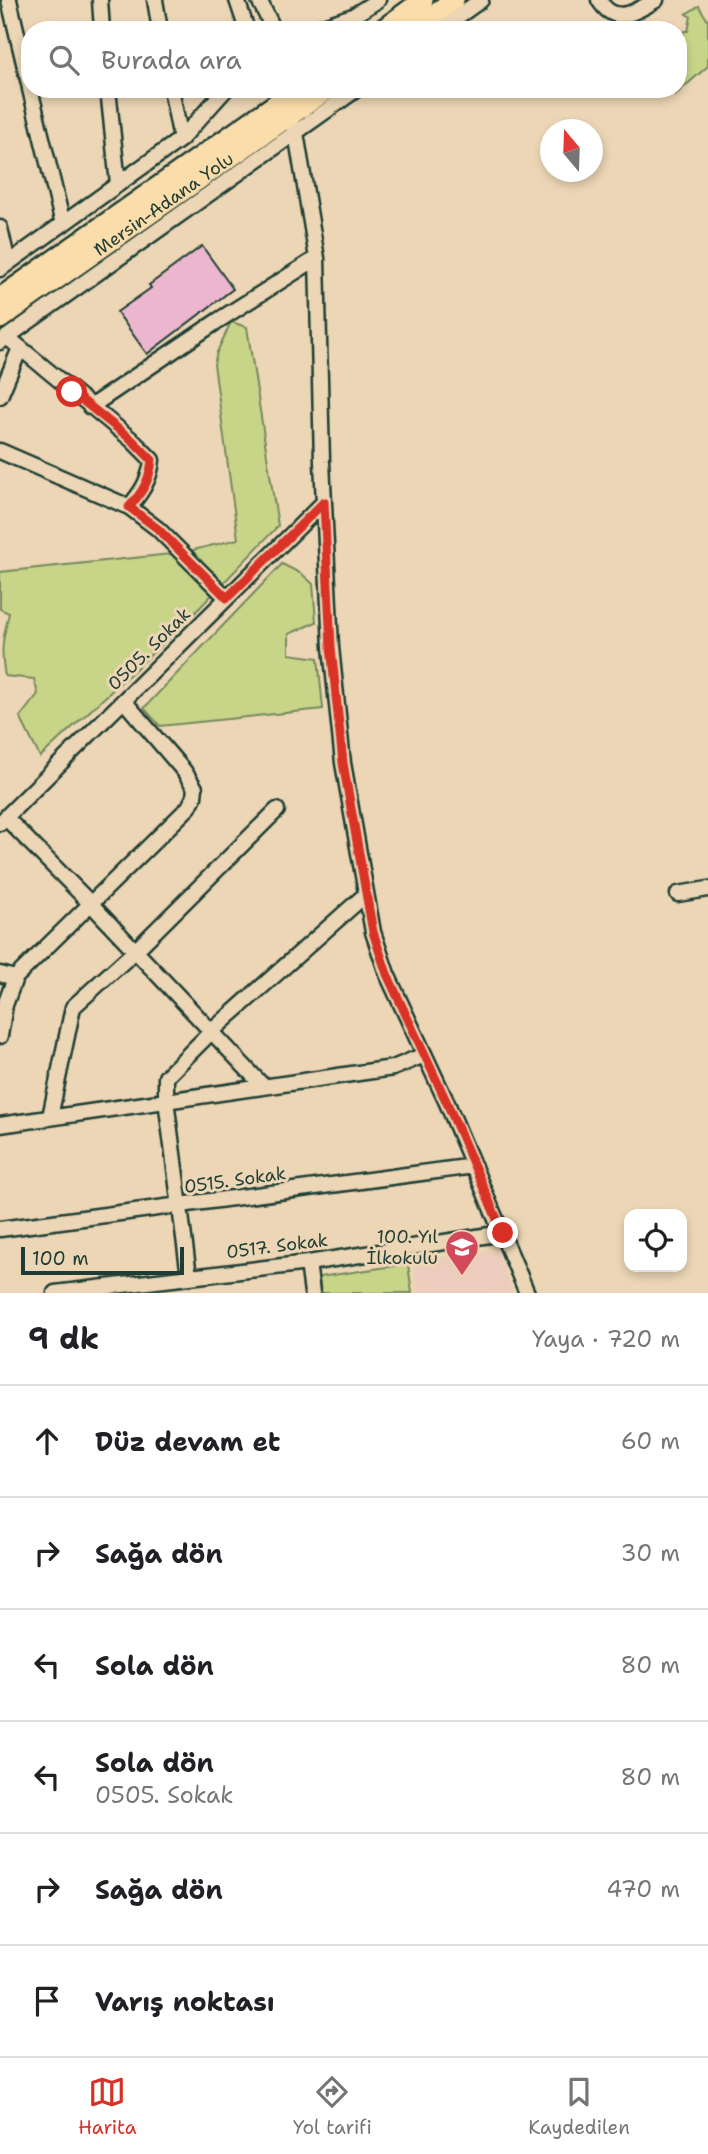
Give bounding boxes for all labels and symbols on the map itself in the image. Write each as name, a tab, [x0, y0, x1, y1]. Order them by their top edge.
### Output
north arrow	[540, 119, 603, 182]
street label: Mersin-Adana Yolu	[89, 147, 238, 262]
route start	[56, 376, 87, 407]
street label: 0505. Sokak	[102, 602, 196, 696]
street label: 0515. Sokak	[182, 1161, 288, 1199]
route end	[487, 1217, 518, 1248]
place label: 100. Yıl İlkokulu	[367, 1225, 439, 1270]
street label: 0517. Sokak	[225, 1228, 329, 1264]
school or university icon: 100. Yıl İlkokulu	[443, 1228, 481, 1277]
scale bar	[21, 1244, 184, 1276]

